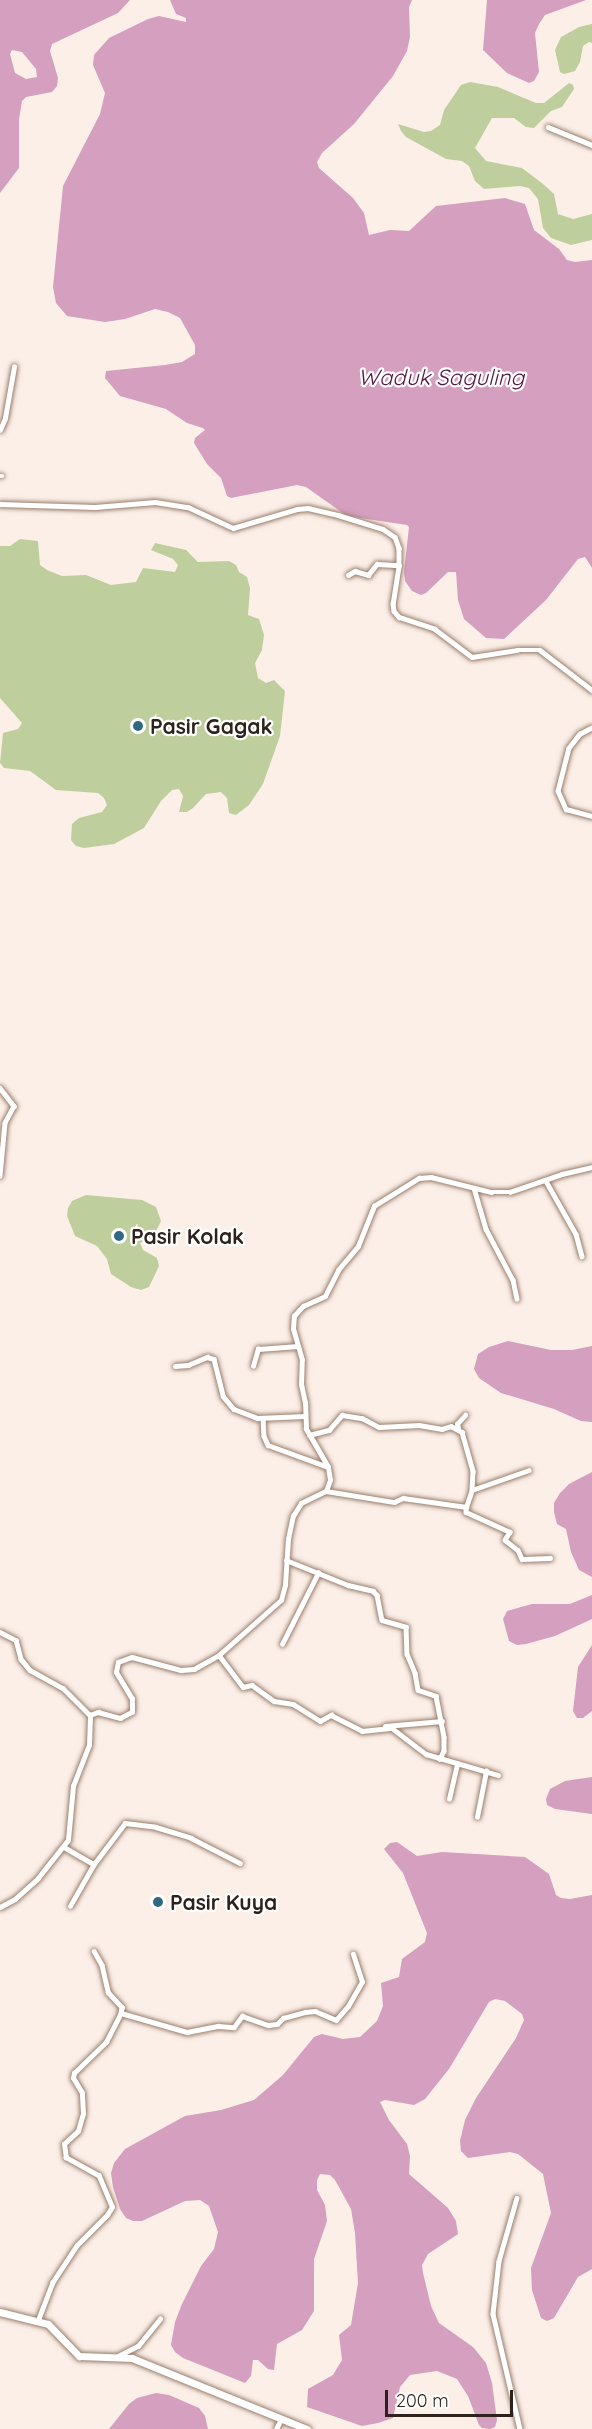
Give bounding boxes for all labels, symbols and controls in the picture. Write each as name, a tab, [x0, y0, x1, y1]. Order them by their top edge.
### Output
water label: Waduk Saguling	[358, 365, 524, 391]
place label: Pasir Gagak	[150, 713, 272, 739]
marker: Pasir Gagak	[131, 719, 145, 733]
place label: Pasir Kolak	[131, 1223, 244, 1249]
marker: Pasir Kolak	[112, 1229, 126, 1243]
place label: Pasir Kuya	[170, 1889, 277, 1915]
marker: Pasir Kuya	[151, 1895, 165, 1909]
scale bar	[388, 2378, 516, 2416]
text: 200 m	[396, 2389, 449, 2412]

